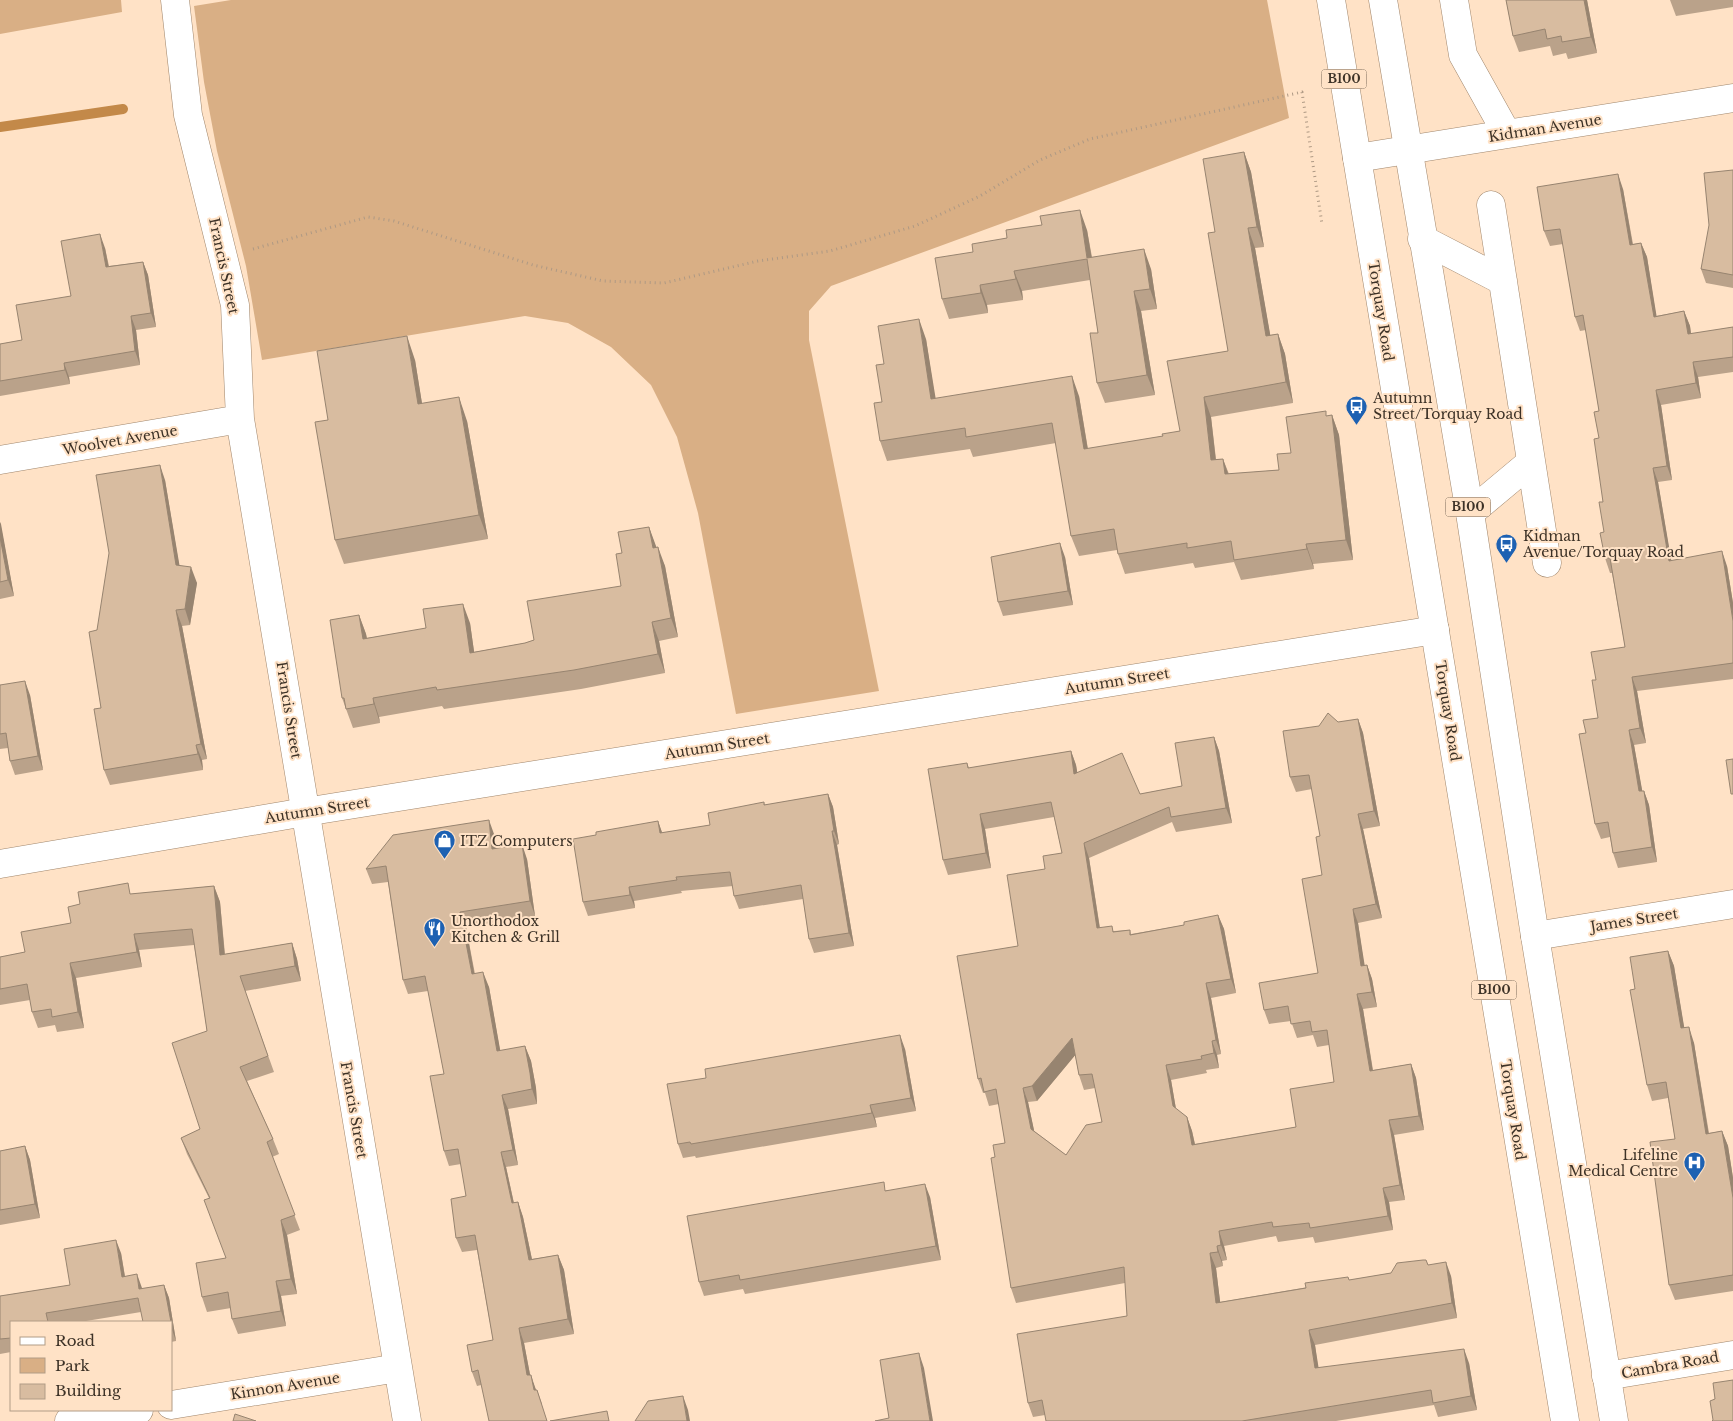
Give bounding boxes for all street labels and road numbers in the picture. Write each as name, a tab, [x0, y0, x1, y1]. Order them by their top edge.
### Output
road number: B100	[1322, 70, 1366, 88]
street label: Kidman Avenue	[1487, 110, 1603, 146]
street label: Francis Street	[205, 216, 243, 317]
street label: Torquay Road	[1364, 260, 1398, 363]
street label: Woolvet Avenue	[60, 421, 179, 459]
road number: B100	[1446, 498, 1490, 516]
street label: Francis Street	[272, 660, 306, 761]
street label: Torquay Road	[1431, 660, 1465, 763]
street label: Autumn Street	[1063, 664, 1171, 698]
street label: Autumn Street	[663, 729, 771, 763]
street label: Autumn Street	[263, 793, 371, 827]
street label: James Street	[1587, 904, 1680, 936]
road number: B100	[1472, 980, 1516, 1000]
street label: Torquay Road	[1496, 1059, 1530, 1162]
street label: Francis Street	[337, 1060, 372, 1161]
street label: Cambra Road	[1620, 1347, 1721, 1382]
street label: Kinnon Avenue	[229, 1368, 341, 1404]

